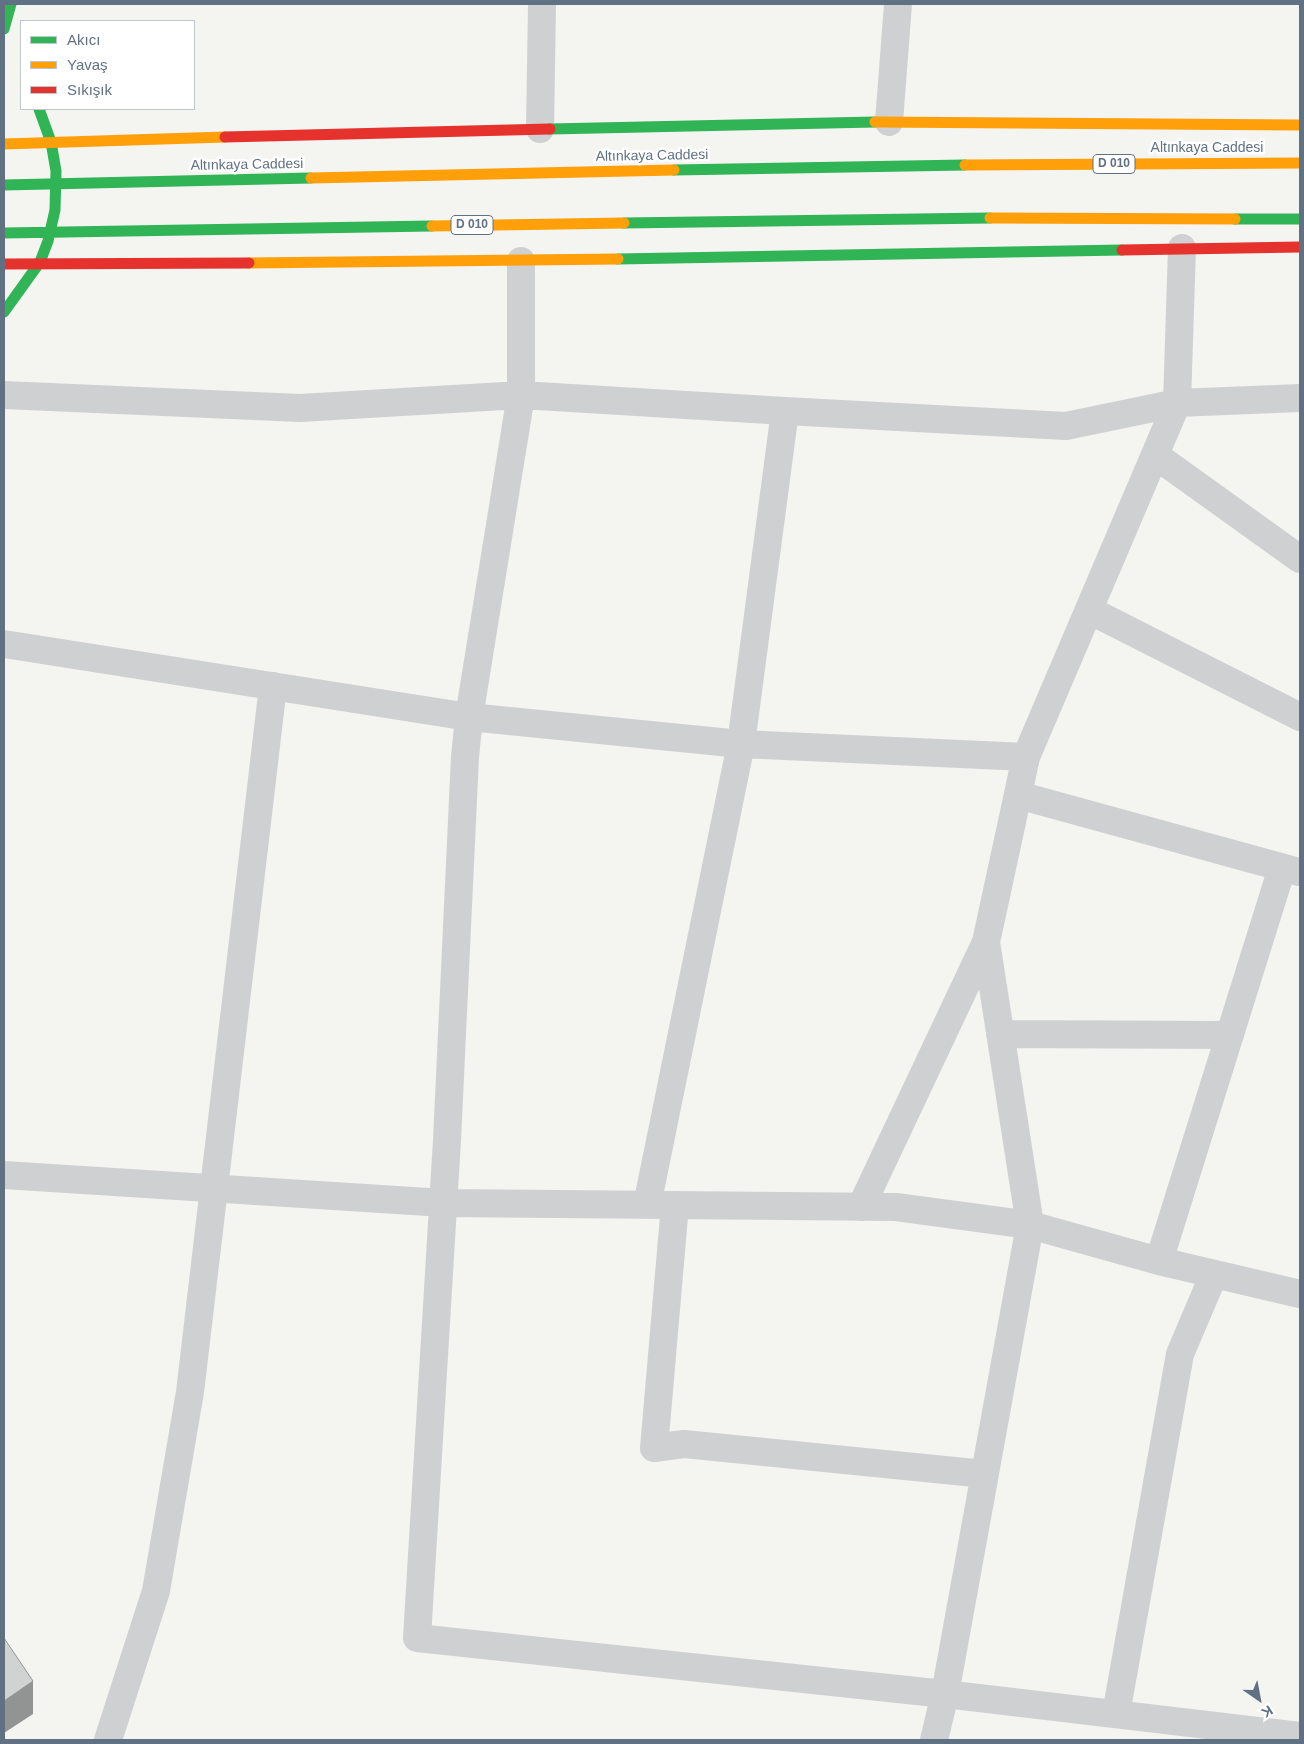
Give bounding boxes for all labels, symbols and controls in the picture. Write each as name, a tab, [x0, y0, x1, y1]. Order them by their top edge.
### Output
legend	[20, 20, 195, 110]
text: Akıcı	[67, 31, 100, 48]
text: Yavaş	[67, 56, 108, 73]
text: Sıkışık	[67, 81, 112, 98]
street label: Altınkaya Caddesi	[1151, 140, 1263, 156]
street label: Altınkaya Caddesi	[595, 147, 709, 165]
road number: D 010	[1093, 154, 1135, 173]
street label: Altınkaya Caddesi	[190, 156, 304, 174]
road number: D 010	[451, 216, 493, 234]
north arrow	[1234, 1674, 1284, 1724]
text: K	[1259, 1702, 1276, 1721]

